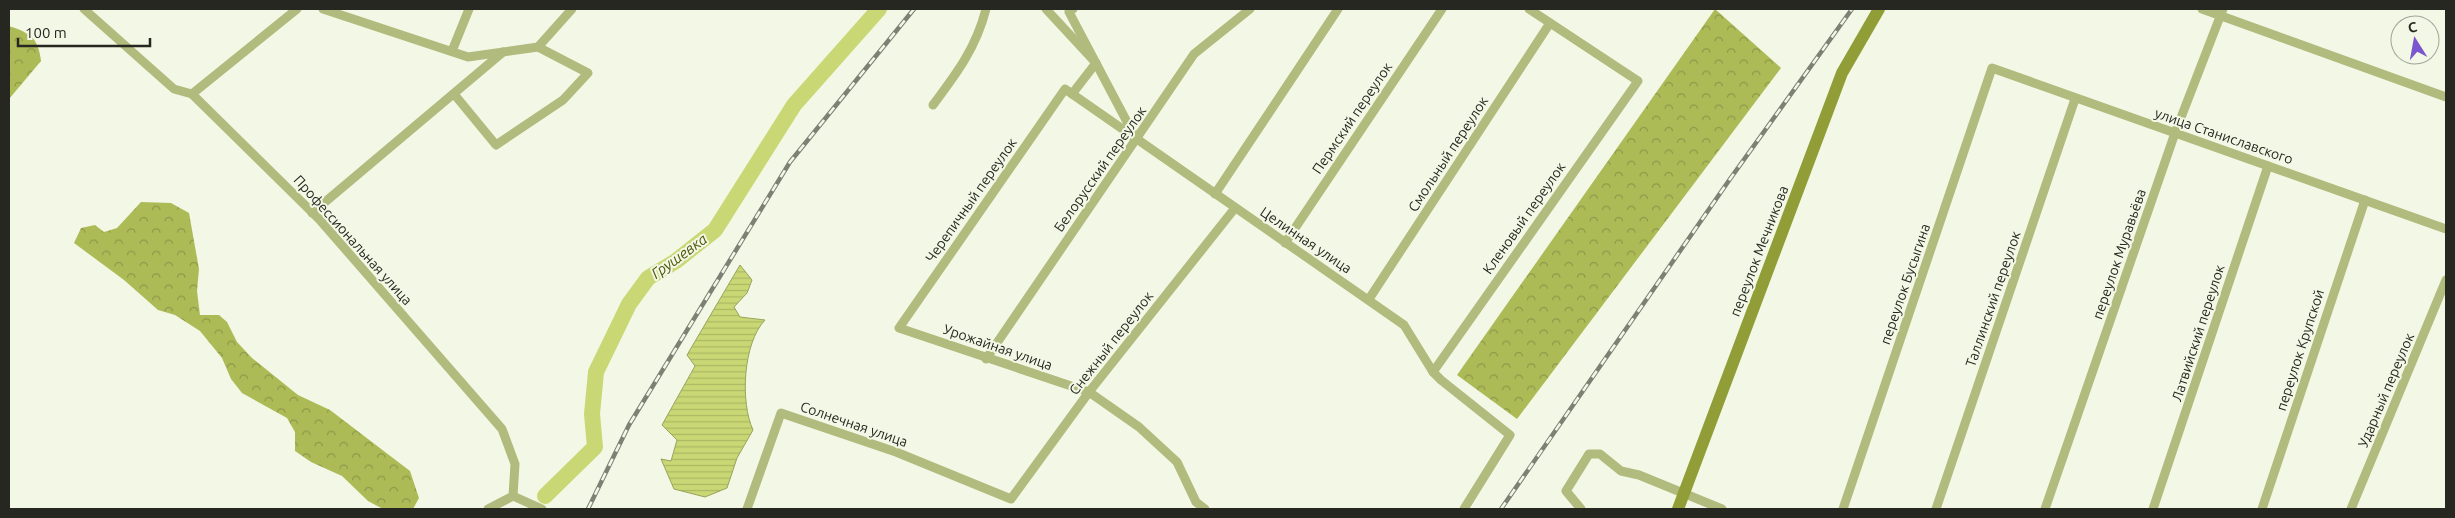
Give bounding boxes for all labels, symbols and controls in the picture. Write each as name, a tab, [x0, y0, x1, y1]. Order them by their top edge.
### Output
scale bar	[18, 15, 150, 47]
north arrow	[2390, 15, 2440, 65]
text: С	[2407, 19, 2418, 36]
text: 100 m	[25, 24, 67, 41]
street label: Пермский переулок	[1309, 59, 1395, 177]
street label: Смольный переулок	[1405, 93, 1491, 215]
street label: Белорусский переулок	[1051, 103, 1149, 235]
street label: улица Станиславского	[2153, 105, 2295, 167]
street label: Черепичный переулок	[922, 135, 1020, 265]
street label: Кленовый переулок	[1479, 159, 1569, 277]
street label: Профессиональная улица	[290, 172, 416, 308]
street label: переулок Мечникова	[1727, 183, 1791, 319]
street label: переулок Муравьёва	[2089, 187, 2149, 321]
street label: Целинная улица	[1257, 204, 1355, 276]
street label: переулок Бусыгина	[1877, 222, 1933, 346]
street label: Таллинский переулок	[1962, 229, 2024, 369]
water label: Грушевка	[648, 230, 710, 282]
street label: Латвийский переулок	[2168, 263, 2228, 403]
street label: переулок Крупской	[2273, 287, 2327, 413]
street label: Снежный переулок	[1066, 288, 1156, 398]
street label: Урожайная улица	[941, 321, 1055, 373]
street label: Ударный переулок	[2355, 330, 2417, 450]
street label: Солнечная улица	[798, 398, 910, 450]

